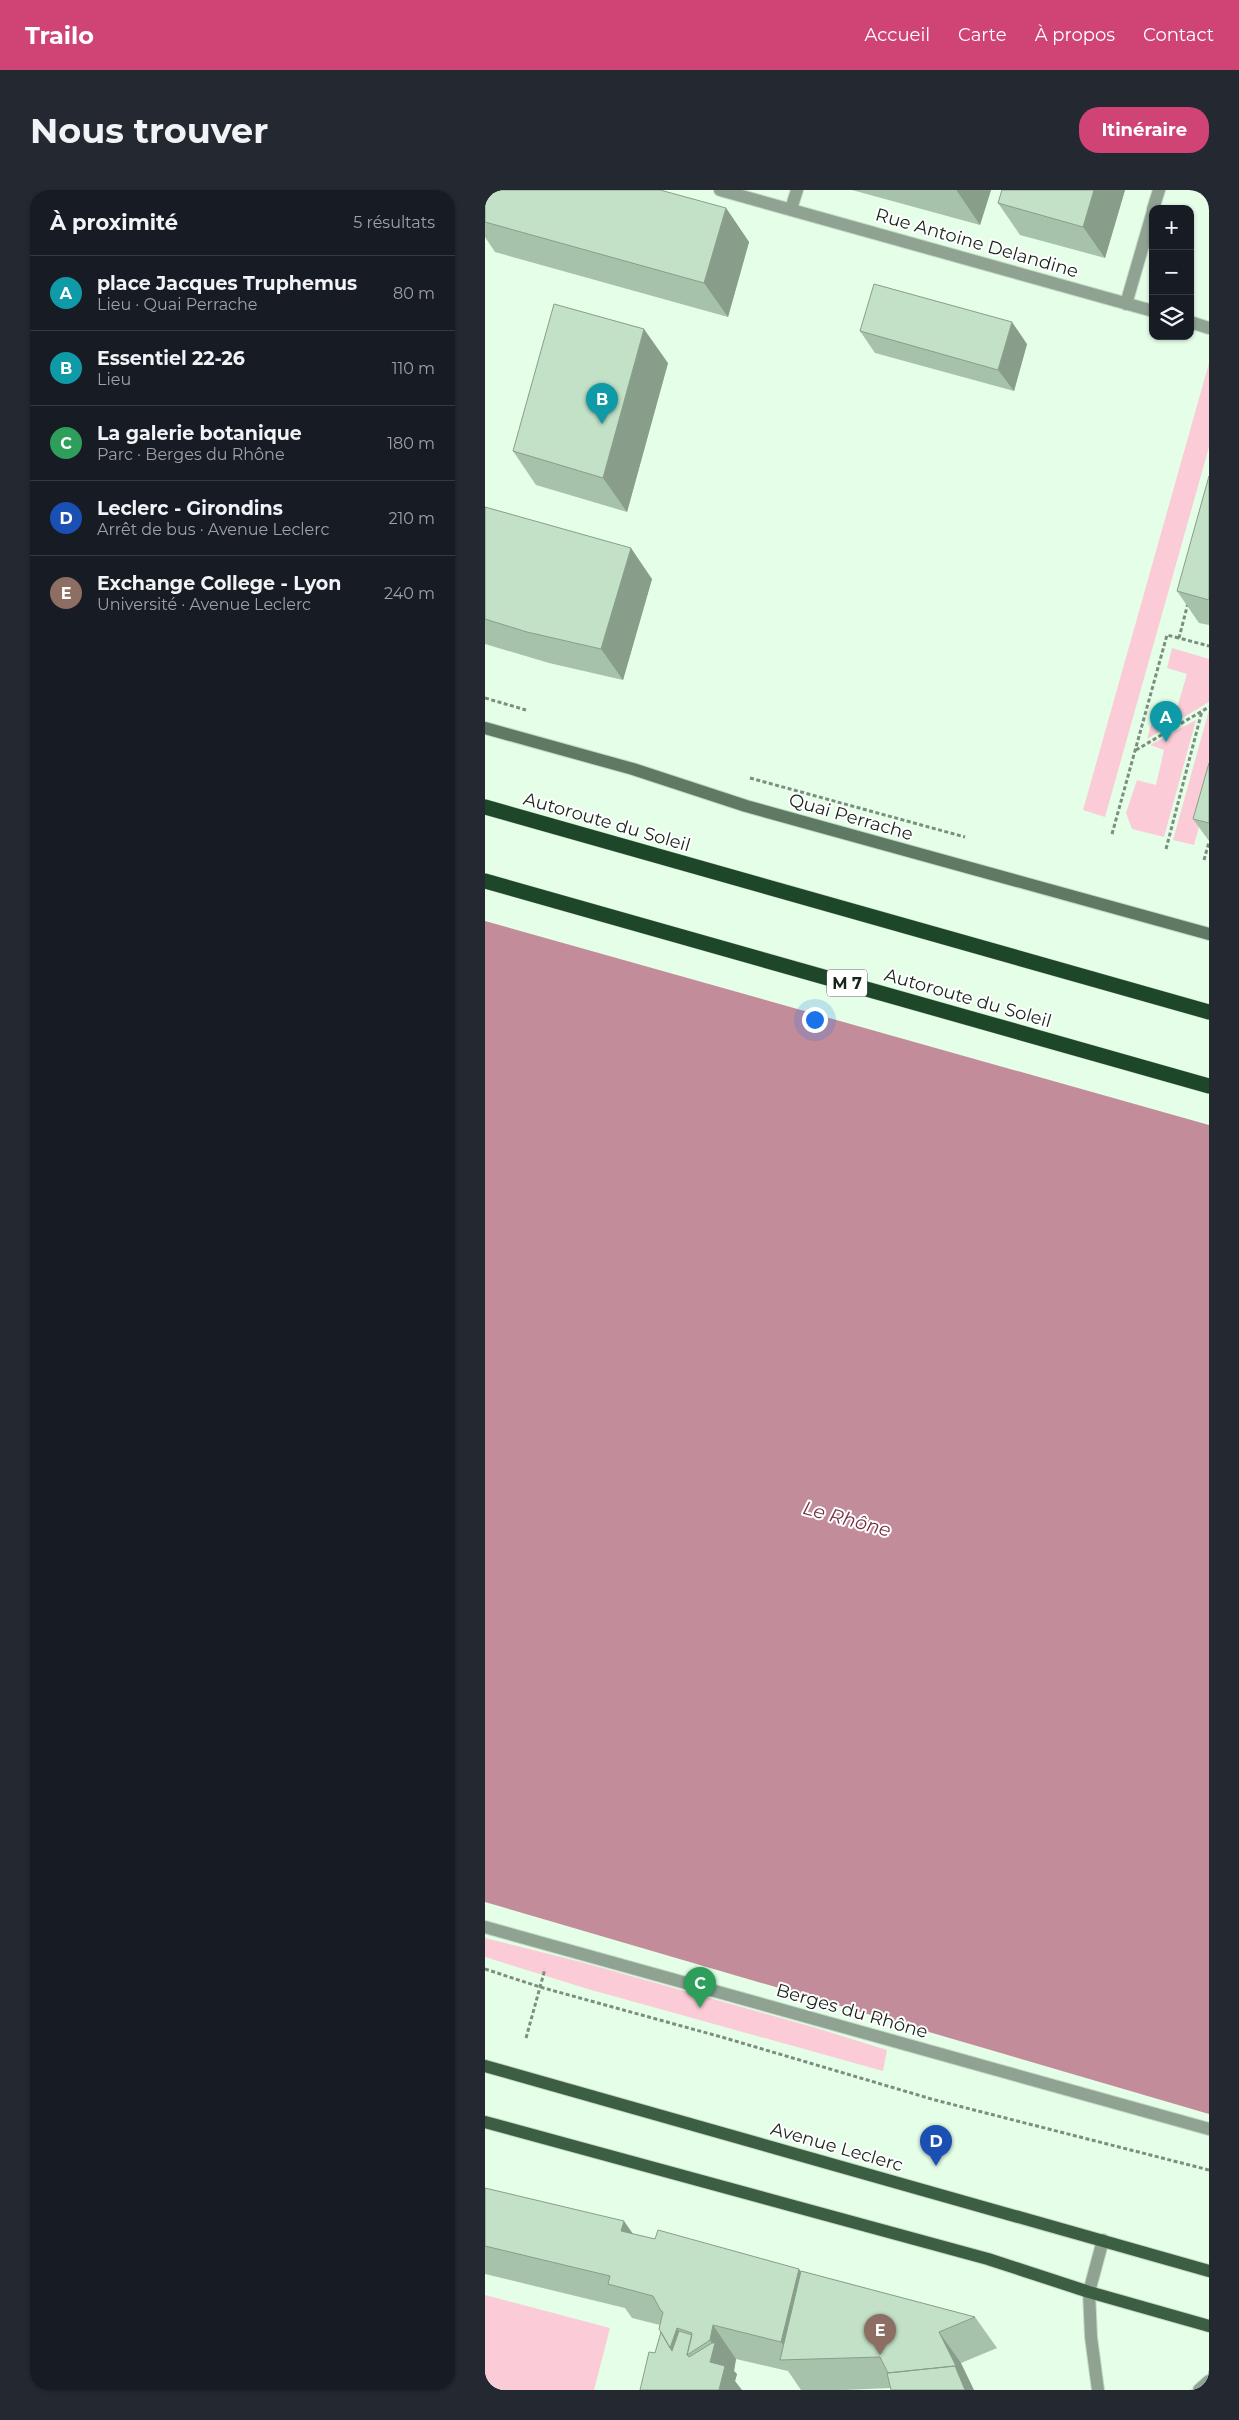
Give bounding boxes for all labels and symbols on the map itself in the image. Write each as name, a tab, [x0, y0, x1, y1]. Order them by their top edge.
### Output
street label: Rue Antoine Delandine	[873, 203, 1081, 283]
pin: B	[586, 383, 618, 424]
pin: A	[1150, 701, 1182, 742]
street label: Autoroute du Soleil	[521, 788, 693, 856]
street label: Quai Perrache	[786, 789, 916, 845]
street label: Autoroute du Soleil	[882, 964, 1054, 1032]
road number: M 7	[827, 970, 867, 996]
your location	[802, 1007, 828, 1033]
water label: Le Rhône	[800, 1496, 894, 1542]
pin: C	[684, 1967, 716, 2008]
street label: Berges du Rhône	[774, 1979, 930, 2043]
street label: Avenue Leclerc	[768, 2118, 906, 2176]
pin: D	[920, 2125, 952, 2166]
pin: E	[864, 2314, 896, 2355]

